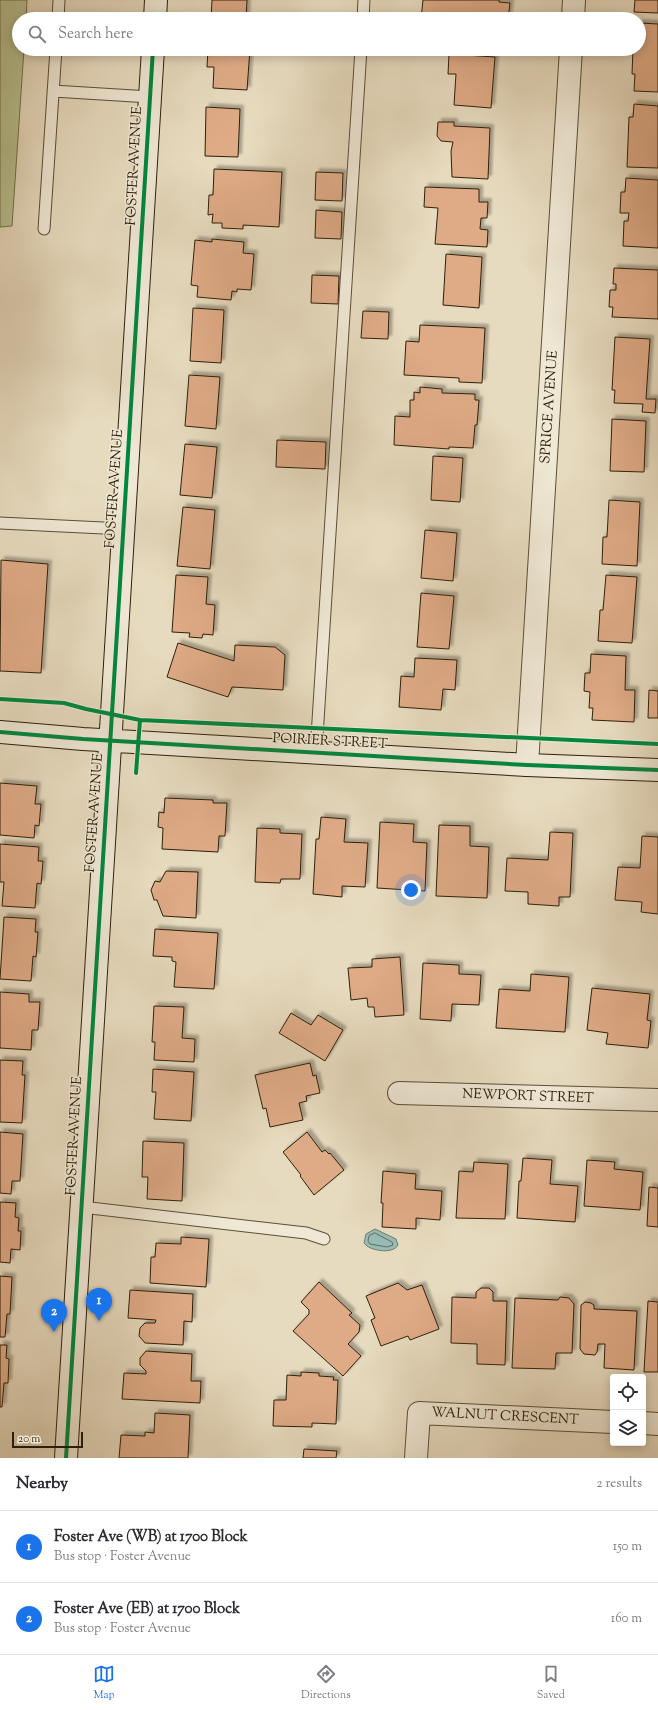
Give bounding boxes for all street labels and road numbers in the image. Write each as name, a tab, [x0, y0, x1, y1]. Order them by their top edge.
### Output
street label: FOSTER AVENUE	[122, 105, 148, 226]
street label: SPRICE AVENUE	[536, 349, 564, 464]
street label: FOSTER AVENUE	[101, 428, 129, 549]
street label: POIRIER STREET	[272, 729, 388, 755]
street label: FOSTER AVENUE	[81, 752, 109, 873]
street label: FOSTER AVENUE	[62, 1075, 88, 1196]
street label: NEWPORT STREET	[462, 1085, 594, 1109]
street label: WALNUT CRESCENT	[431, 1403, 579, 1431]

